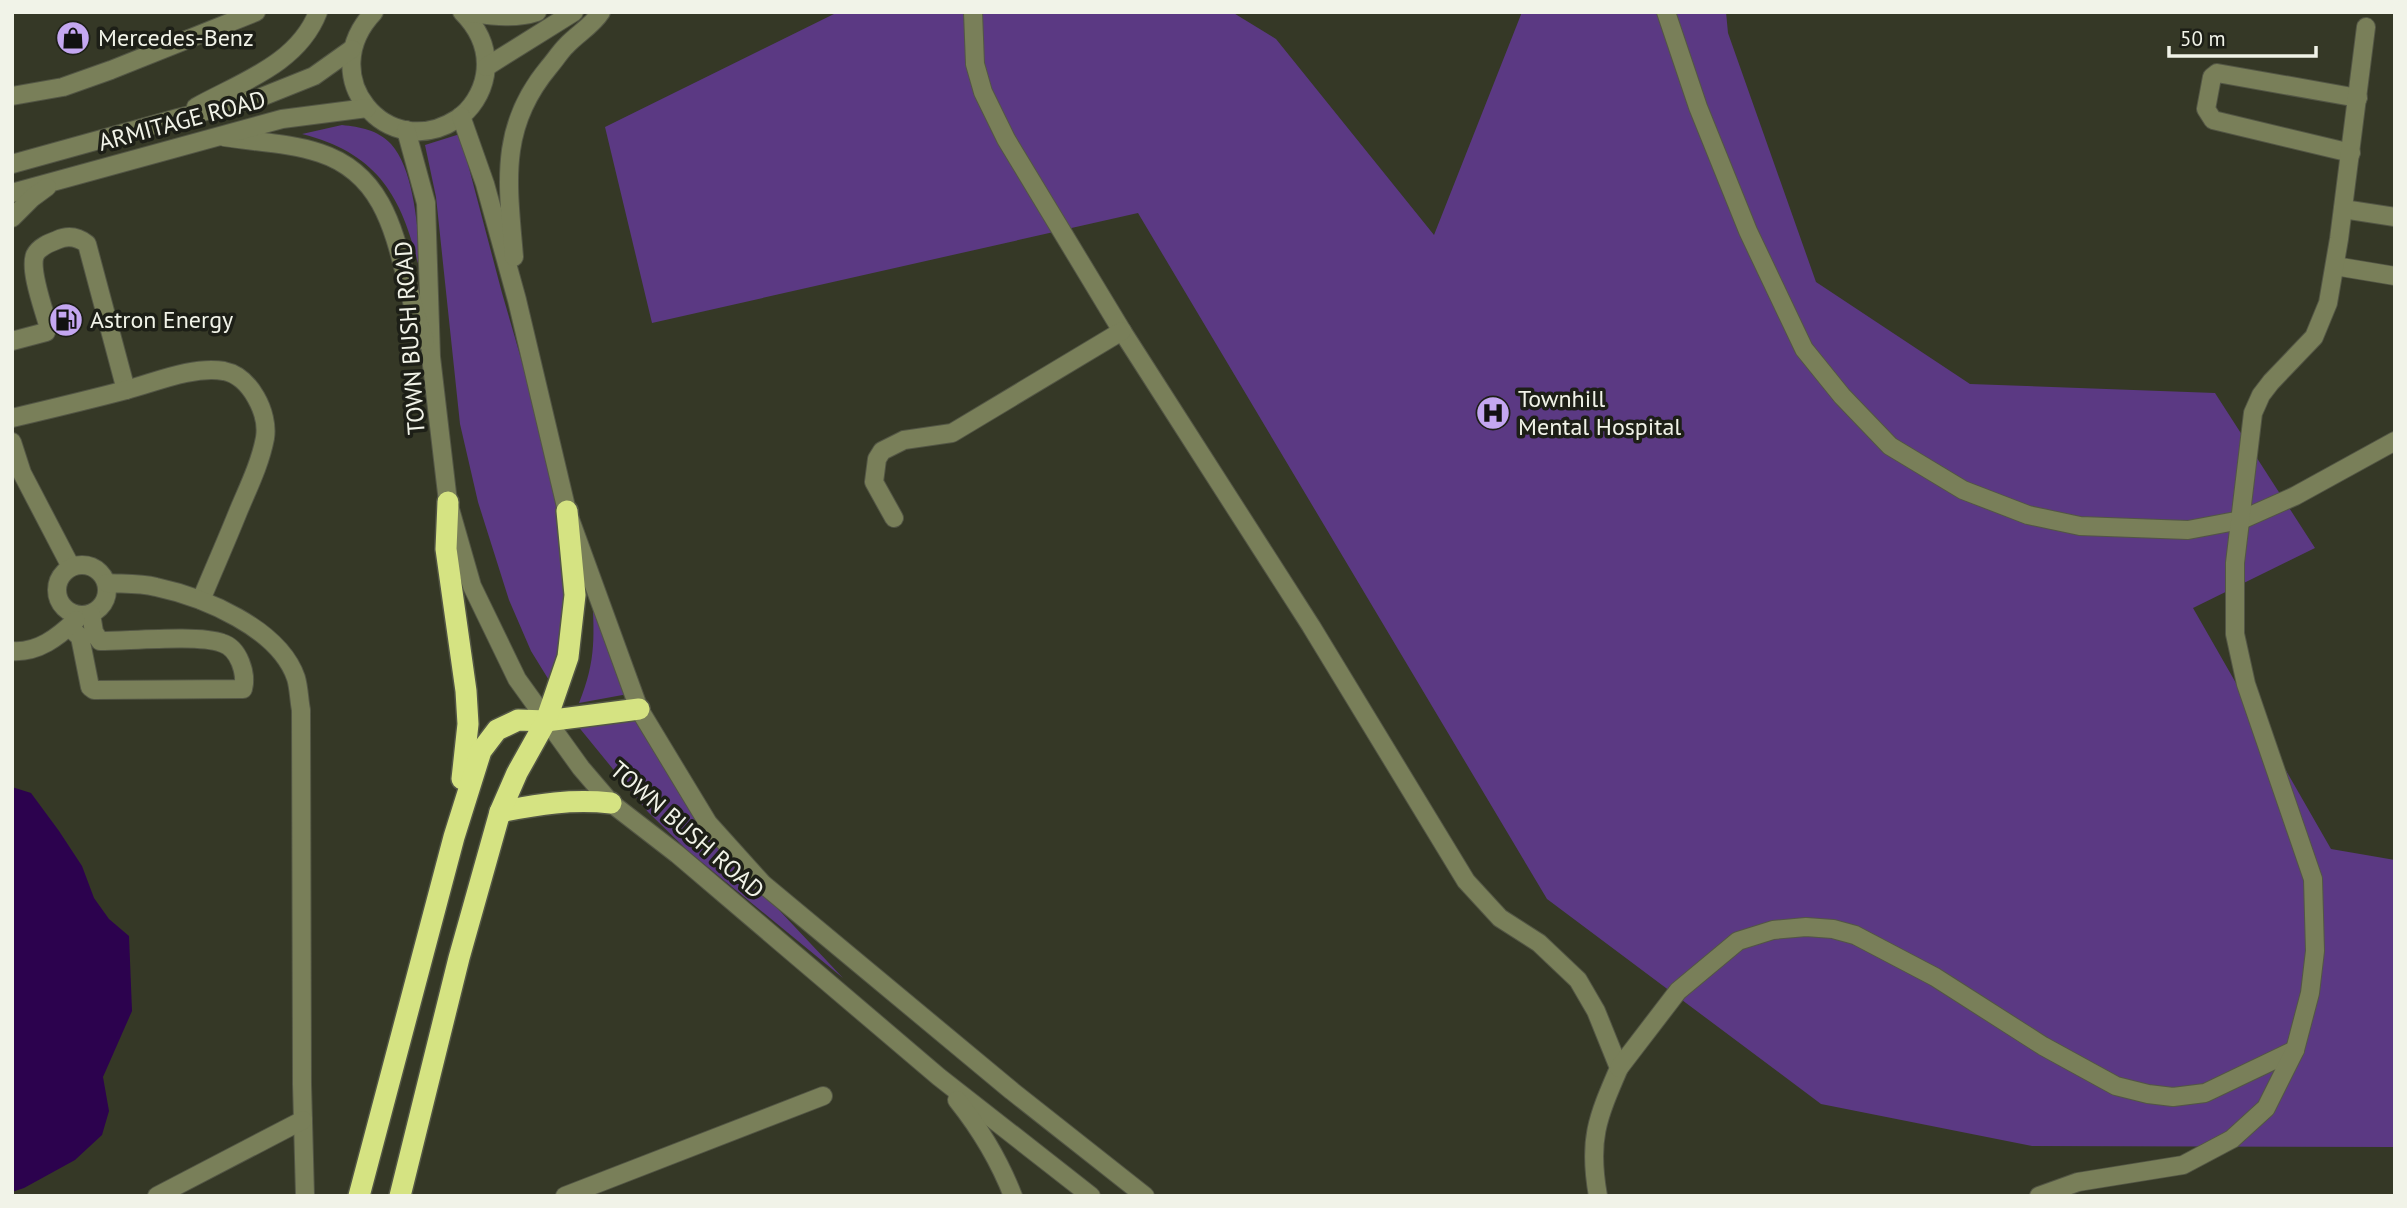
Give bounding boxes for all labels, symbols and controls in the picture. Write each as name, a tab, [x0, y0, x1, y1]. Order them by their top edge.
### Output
scale bar	[2169, 14, 2316, 58]
shop icon: Mercedes-Benz	[54, 19, 92, 57]
place label: Mercedes-Benz	[98, 22, 254, 53]
text: 50 m	[2180, 25, 2226, 52]
street label: ARMITAGE ROAD	[95, 83, 269, 158]
street label: TOWN BUSH ROAD	[387, 240, 432, 436]
fuel station icon: Astron Energy	[47, 301, 85, 339]
place label: Astron Energy	[90, 304, 233, 335]
place label: Townhill Mental Hospital	[1518, 383, 1681, 442]
hospital icon: Townhill Mental Hospital	[1474, 394, 1512, 432]
street label: TOWN BUSH ROAD	[604, 754, 771, 905]

